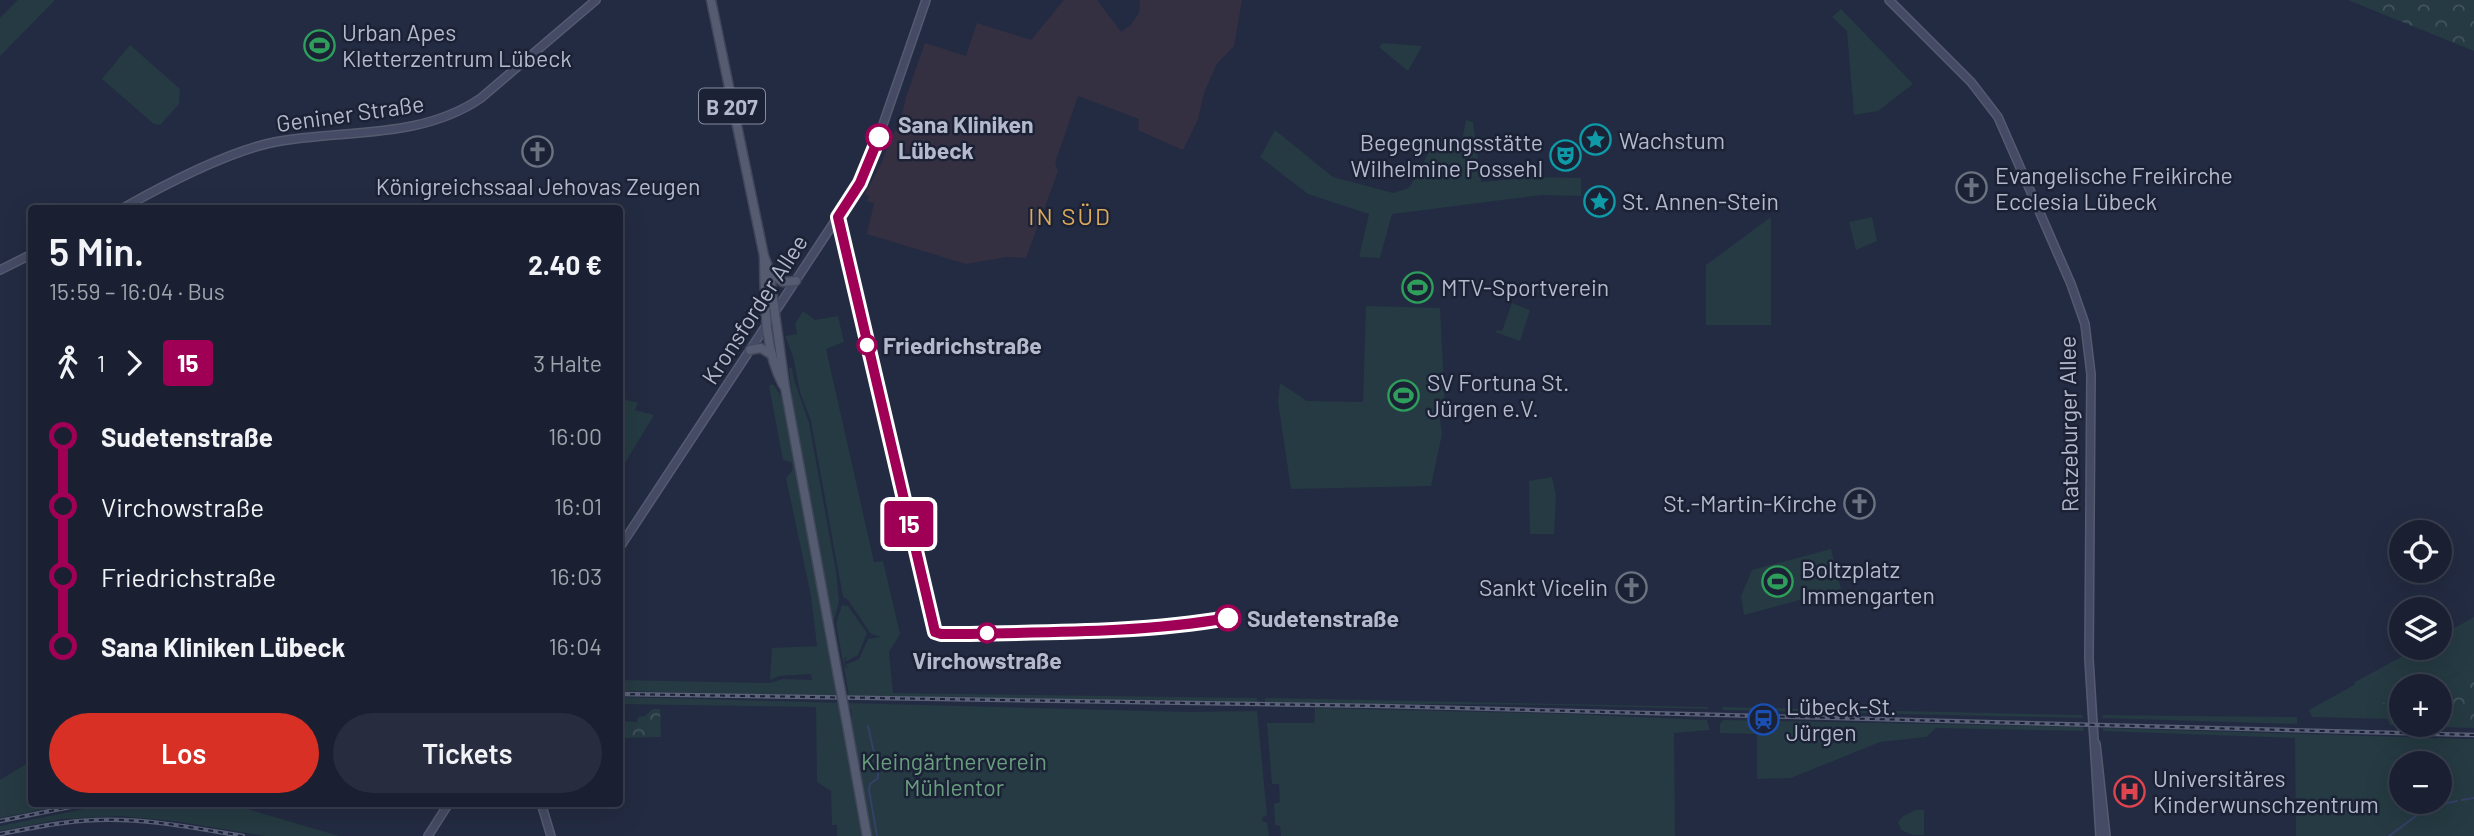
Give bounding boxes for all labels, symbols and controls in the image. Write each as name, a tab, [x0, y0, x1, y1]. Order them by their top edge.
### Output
place label: Urban Apes Kletterzentrum Lübeck	[342, 18, 572, 72]
sports icon: Urban Apes Kletterzentrum Lübeck	[302, 28, 336, 62]
road number: B 207	[699, 88, 765, 124]
street label: Geniner Straße	[274, 89, 426, 137]
place label: Sana Kliniken Lübeck	[898, 110, 1034, 164]
place icon: Wachstum	[1579, 123, 1613, 157]
marker: Sana Kliniken Lübeck	[866, 124, 892, 150]
place label: Wachstum	[1619, 126, 1725, 154]
place label: Begegnungsstätte Wilhelmine Possehl	[1350, 128, 1543, 182]
church icon: Königreichssaal Jehovas Zeugen	[521, 135, 555, 169]
theatre icon: Begegnungsstätte Wilhelmine Possehl	[1549, 138, 1583, 172]
place label: Evangelische Freikirche Ecclesia Lübeck	[1995, 161, 2233, 215]
church icon: Evangelische Freikirche Ecclesia Lübeck	[1955, 171, 1989, 205]
place label: Königreichssaal Jehovas Zeugen	[376, 172, 700, 200]
place icon: St. Annen-Stein	[1582, 184, 1616, 218]
place label: St. Annen-Stein	[1622, 187, 1779, 215]
district label: IN SÜD	[1028, 201, 1112, 230]
text: 5 Min.	[49, 228, 144, 274]
street label: Kronsforder Allee	[695, 229, 813, 389]
text: 2.40 €	[528, 249, 602, 280]
sports icon: MTV-Sportverein	[1401, 270, 1435, 304]
place label: MTV-Sportverein	[1441, 273, 1609, 301]
text: 15:59 – 16:04 · Bus	[49, 277, 225, 305]
place label: Friedrichstraße	[883, 331, 1042, 359]
marker: Friedrichstraße	[857, 335, 877, 355]
street label: Ratzeburger Allee	[2052, 336, 2084, 512]
icon: walk	[49, 344, 87, 382]
icon: forward	[115, 344, 153, 382]
text: 15	[177, 348, 199, 377]
text: 1	[97, 349, 105, 377]
text: 3 Halte	[533, 349, 602, 377]
place label: SV Fortuna St. Jürgen e.V.	[1427, 368, 1569, 422]
sports icon: SV Fortuna St. Jürgen e.V.	[1387, 378, 1421, 412]
text: Sudetenstraße	[101, 421, 273, 452]
text: 16:00	[548, 422, 602, 450]
church icon: St.-Martin-Kirche	[1843, 486, 1877, 520]
place label: St.-Martin-Kirche	[1663, 489, 1837, 517]
text: Virchowstraße	[101, 491, 264, 522]
text: 16:01	[554, 492, 602, 520]
line badge: 15	[878, 501, 940, 547]
text: 15	[898, 509, 920, 538]
map controls	[2389, 520, 2452, 814]
button: locate	[2389, 520, 2452, 583]
place label: Boltzplatz Immengarten	[1801, 555, 1935, 609]
text: Friedrichstraße	[101, 561, 276, 592]
text: 16:03	[549, 562, 602, 590]
sports icon: Boltzplatz Immengarten	[1761, 565, 1795, 599]
church icon: Sankt Vicelin	[1614, 570, 1648, 604]
place label: Sankt Vicelin	[1479, 573, 1608, 601]
button: layers	[2389, 597, 2452, 660]
place label: Sudetenstraße	[1247, 604, 1399, 632]
marker: Sudetenstraße	[1215, 605, 1241, 631]
marker: Virchowstraße	[977, 623, 997, 643]
text: Sana Kliniken Lübeck	[101, 631, 345, 662]
text: 16:04	[549, 632, 602, 660]
place label: Virchowstraße	[912, 646, 1062, 674]
button: +	[2389, 674, 2452, 737]
place label: Lübeck-St. Jürgen	[1786, 692, 1896, 746]
station icon: Lübeck-St. Jürgen	[1746, 702, 1780, 736]
button: Los	[49, 713, 319, 793]
button: Tickets	[333, 713, 602, 793]
park label: Kleingärtnerverein Mühlentor	[861, 747, 1047, 801]
button: −	[2389, 751, 2452, 814]
place label: Universitäres Kinderwunschzentrum	[2153, 764, 2379, 818]
hospital icon: Universitäres Kinderwunschzentrum	[2113, 774, 2147, 808]

